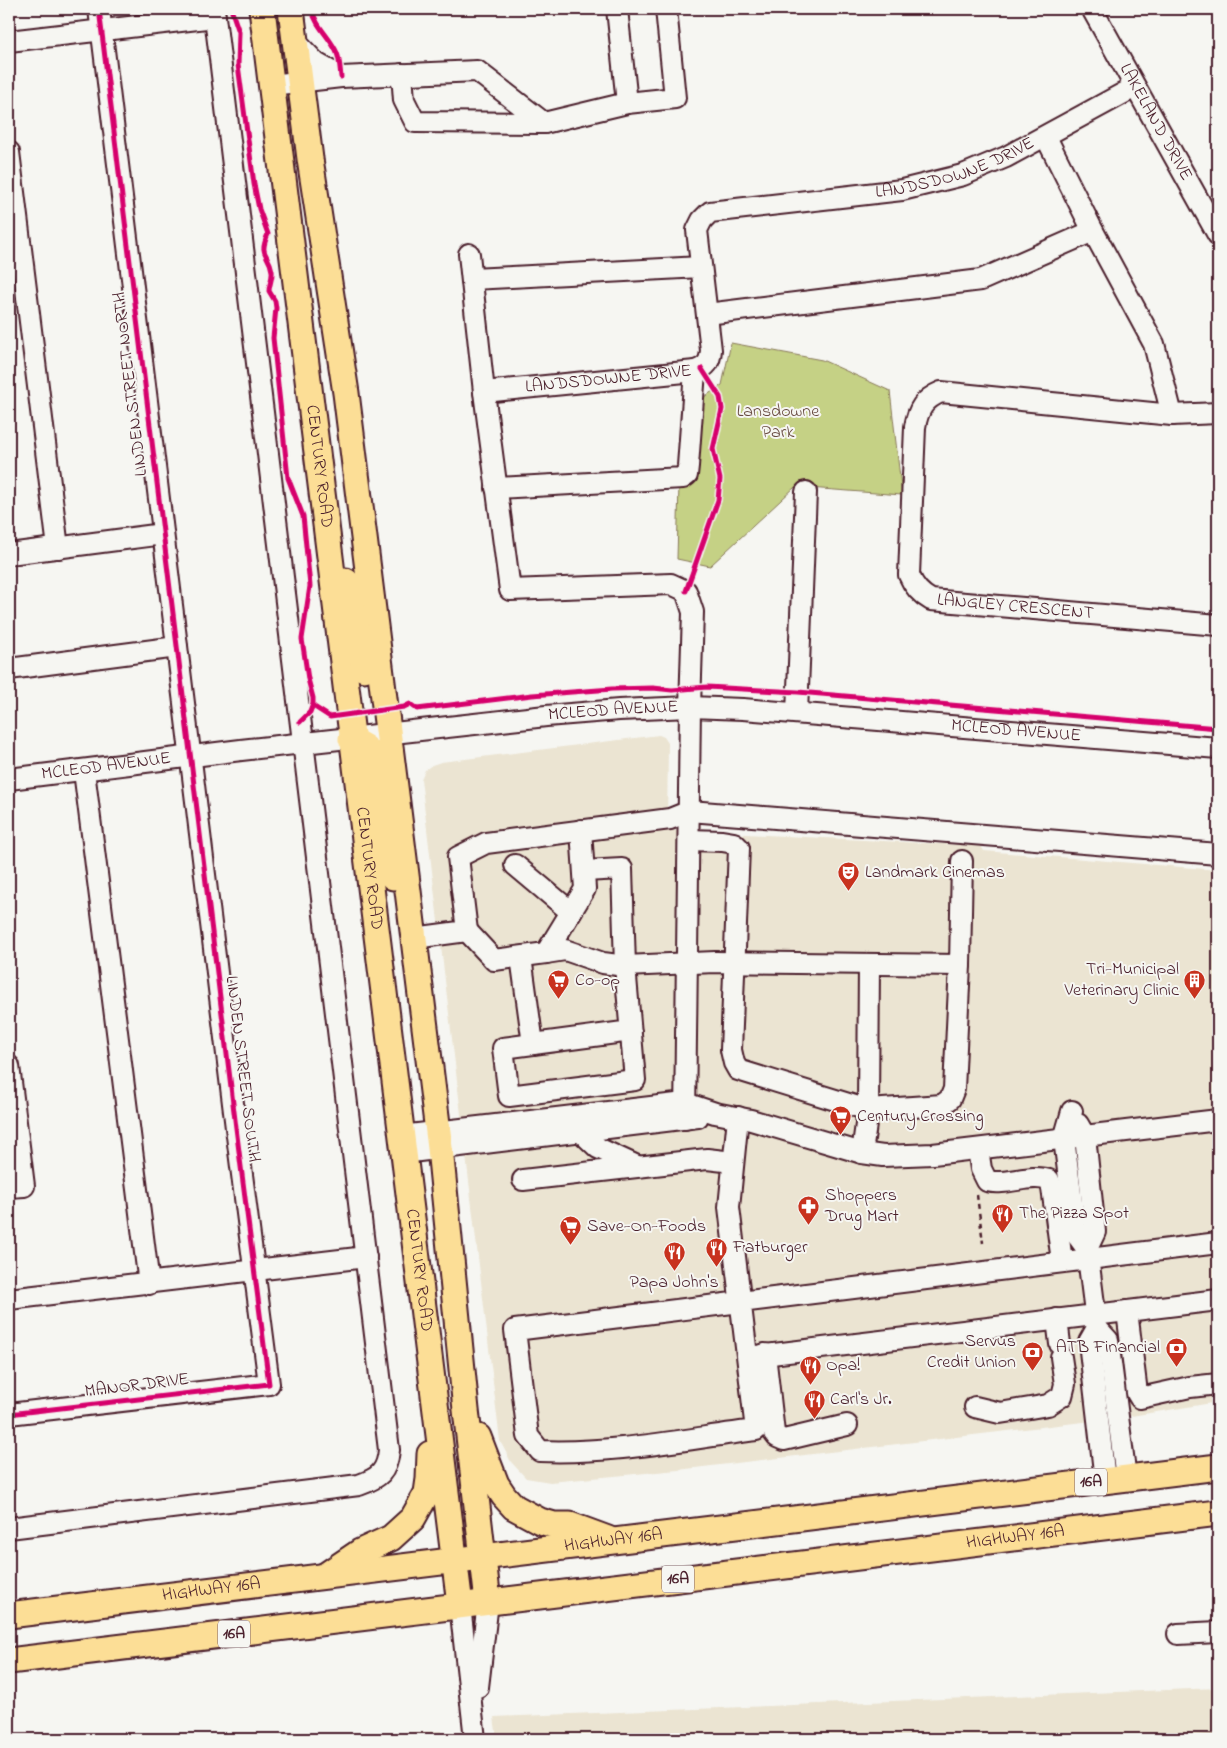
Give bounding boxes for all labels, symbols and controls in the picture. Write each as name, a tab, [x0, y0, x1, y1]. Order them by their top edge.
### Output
street label: LAKELAND DRIVE	[1112, 59, 1199, 186]
street label: LANDSDOWNE DRIVE	[874, 131, 1039, 206]
street label: LINDEN STREET NORTH	[107, 290, 155, 478]
street label: LANDSDOWNE DRIVE	[524, 358, 693, 401]
park label: Lansdowne Park	[737, 399, 820, 446]
street label: CENTURY ROAD	[298, 404, 339, 529]
street label: LANGLEY CRESCENT	[936, 588, 1095, 627]
street label: MCLEOD AVENUE	[547, 695, 679, 729]
street label: MCLEOD AVENUE	[950, 713, 1082, 750]
street label: MCLEOD AVENUE	[40, 746, 173, 788]
street label: CENTURY ROAD	[348, 805, 389, 931]
place label: Landmark Cinemas	[865, 860, 1005, 886]
theatre icon: Landmark Cinemas	[837, 861, 861, 892]
place label: Tri-Municipal Veterinary Clinic	[1064, 957, 1179, 1004]
place label: Co-op	[575, 968, 620, 994]
building icon: Tri-Municipal Veterinary Clinic	[1183, 968, 1207, 999]
supermarket icon: Co-op	[547, 969, 571, 1000]
street label: LINDEN STREET SOUTH	[218, 974, 266, 1164]
place label: Century Crossing	[857, 1104, 984, 1131]
supermarket icon: Century Crossing	[829, 1105, 853, 1136]
place label: Shoppers Drug Mart	[824, 1183, 899, 1231]
pharmacy icon: Shoppers Drug Mart	[797, 1194, 821, 1225]
place label: The Pizza Spot	[1019, 1201, 1129, 1227]
restaurant icon: The Pizza Spot	[991, 1202, 1015, 1233]
street label: CENTURY ROAD	[398, 1207, 439, 1333]
place label: Save-On-Foods	[587, 1214, 706, 1240]
supermarket icon: Save-On-Foods	[559, 1215, 583, 1246]
place label: Fatburger	[732, 1235, 808, 1262]
restaurant icon: Fatburger	[705, 1236, 729, 1267]
restaurant icon: Papa John's	[662, 1241, 686, 1272]
place label: Papa John's	[629, 1270, 719, 1296]
place label: Servus Credit Union	[927, 1329, 1016, 1376]
place label: ATB Financial	[1056, 1335, 1160, 1361]
bank icon: ATB Financial	[1164, 1336, 1188, 1367]
bank icon: Servus Credit Union	[1020, 1340, 1044, 1371]
place label: Opa!	[826, 1353, 860, 1379]
restaurant icon: Opa!	[798, 1354, 822, 1385]
street label: MANOR DRIVE	[83, 1367, 191, 1405]
place label: Carl's Jr.	[830, 1387, 892, 1413]
restaurant icon: Carl's Jr.	[802, 1388, 826, 1419]
road number: 16A	[1075, 1468, 1107, 1495]
street label: HIGHWAY 16A	[965, 1519, 1066, 1557]
street label: HIGHWAY 16A	[563, 1522, 664, 1560]
road number: 16A	[662, 1566, 694, 1592]
street label: HIGHWAY 16A	[161, 1571, 262, 1609]
road number: 16A	[218, 1620, 250, 1648]

